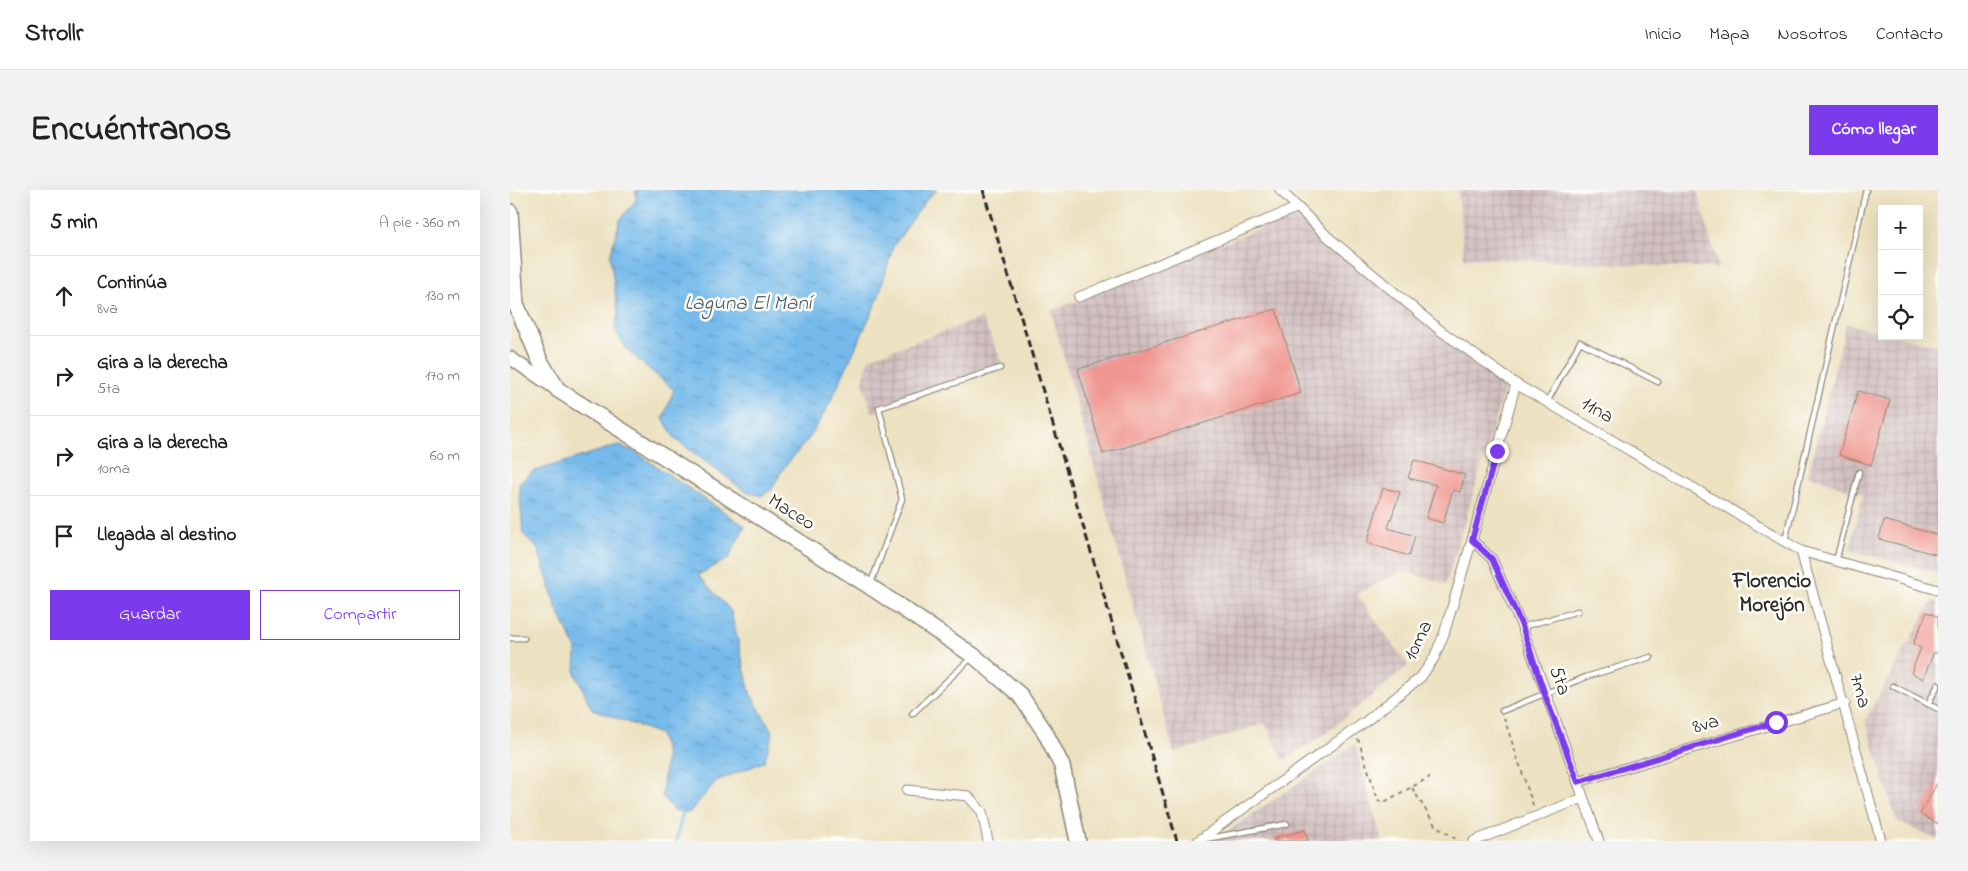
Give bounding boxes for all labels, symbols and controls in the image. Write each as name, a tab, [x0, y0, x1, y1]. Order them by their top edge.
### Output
text: Strollr	[25, 17, 83, 52]
text: Inicio	[1644, 22, 1681, 48]
text: Mapa	[1709, 22, 1750, 48]
text: Nosotros	[1778, 22, 1848, 48]
text: Contacto	[1876, 22, 1943, 48]
text: Encuéntranos	[30, 105, 232, 156]
button: Cómo llegar	[1809, 105, 1938, 155]
map controls	[1878, 205, 1923, 340]
button: +	[1878, 205, 1923, 250]
text: 5 min	[50, 208, 98, 238]
text: A pie · 360 m	[379, 211, 460, 235]
button: −	[1878, 250, 1923, 295]
text: Continúa	[97, 270, 167, 297]
icon: ahead	[50, 282, 78, 310]
text: 130 m	[425, 284, 460, 308]
water label: Laguna El Maní	[684, 289, 815, 320]
button: locate	[1878, 295, 1923, 340]
text: 8va	[97, 297, 118, 321]
text: Gira a la derecha	[97, 350, 228, 377]
icon: right	[50, 362, 78, 390]
text: 170 m	[425, 364, 460, 388]
text: 5ta	[97, 377, 120, 401]
street label: 11na	[1575, 390, 1619, 432]
text: Gira a la derecha	[97, 430, 228, 457]
route end	[1486, 440, 1509, 463]
icon: right	[50, 442, 78, 470]
text: 60 m	[430, 444, 460, 468]
text: 10ma	[97, 457, 130, 481]
street label: Maceo	[762, 487, 820, 539]
icon: arrive	[50, 522, 78, 550]
text: Llegada al destino	[97, 522, 236, 549]
district label: Florencio Morejón	[1732, 567, 1811, 621]
button: Guardar	[50, 590, 250, 640]
button: Compartir	[260, 590, 460, 640]
street label: 10ma	[1397, 616, 1441, 666]
street label: 5ta	[1541, 663, 1577, 699]
street label: 7ma	[1840, 670, 1878, 712]
street label: 8va	[1689, 707, 1723, 743]
route start	[1765, 711, 1788, 734]

